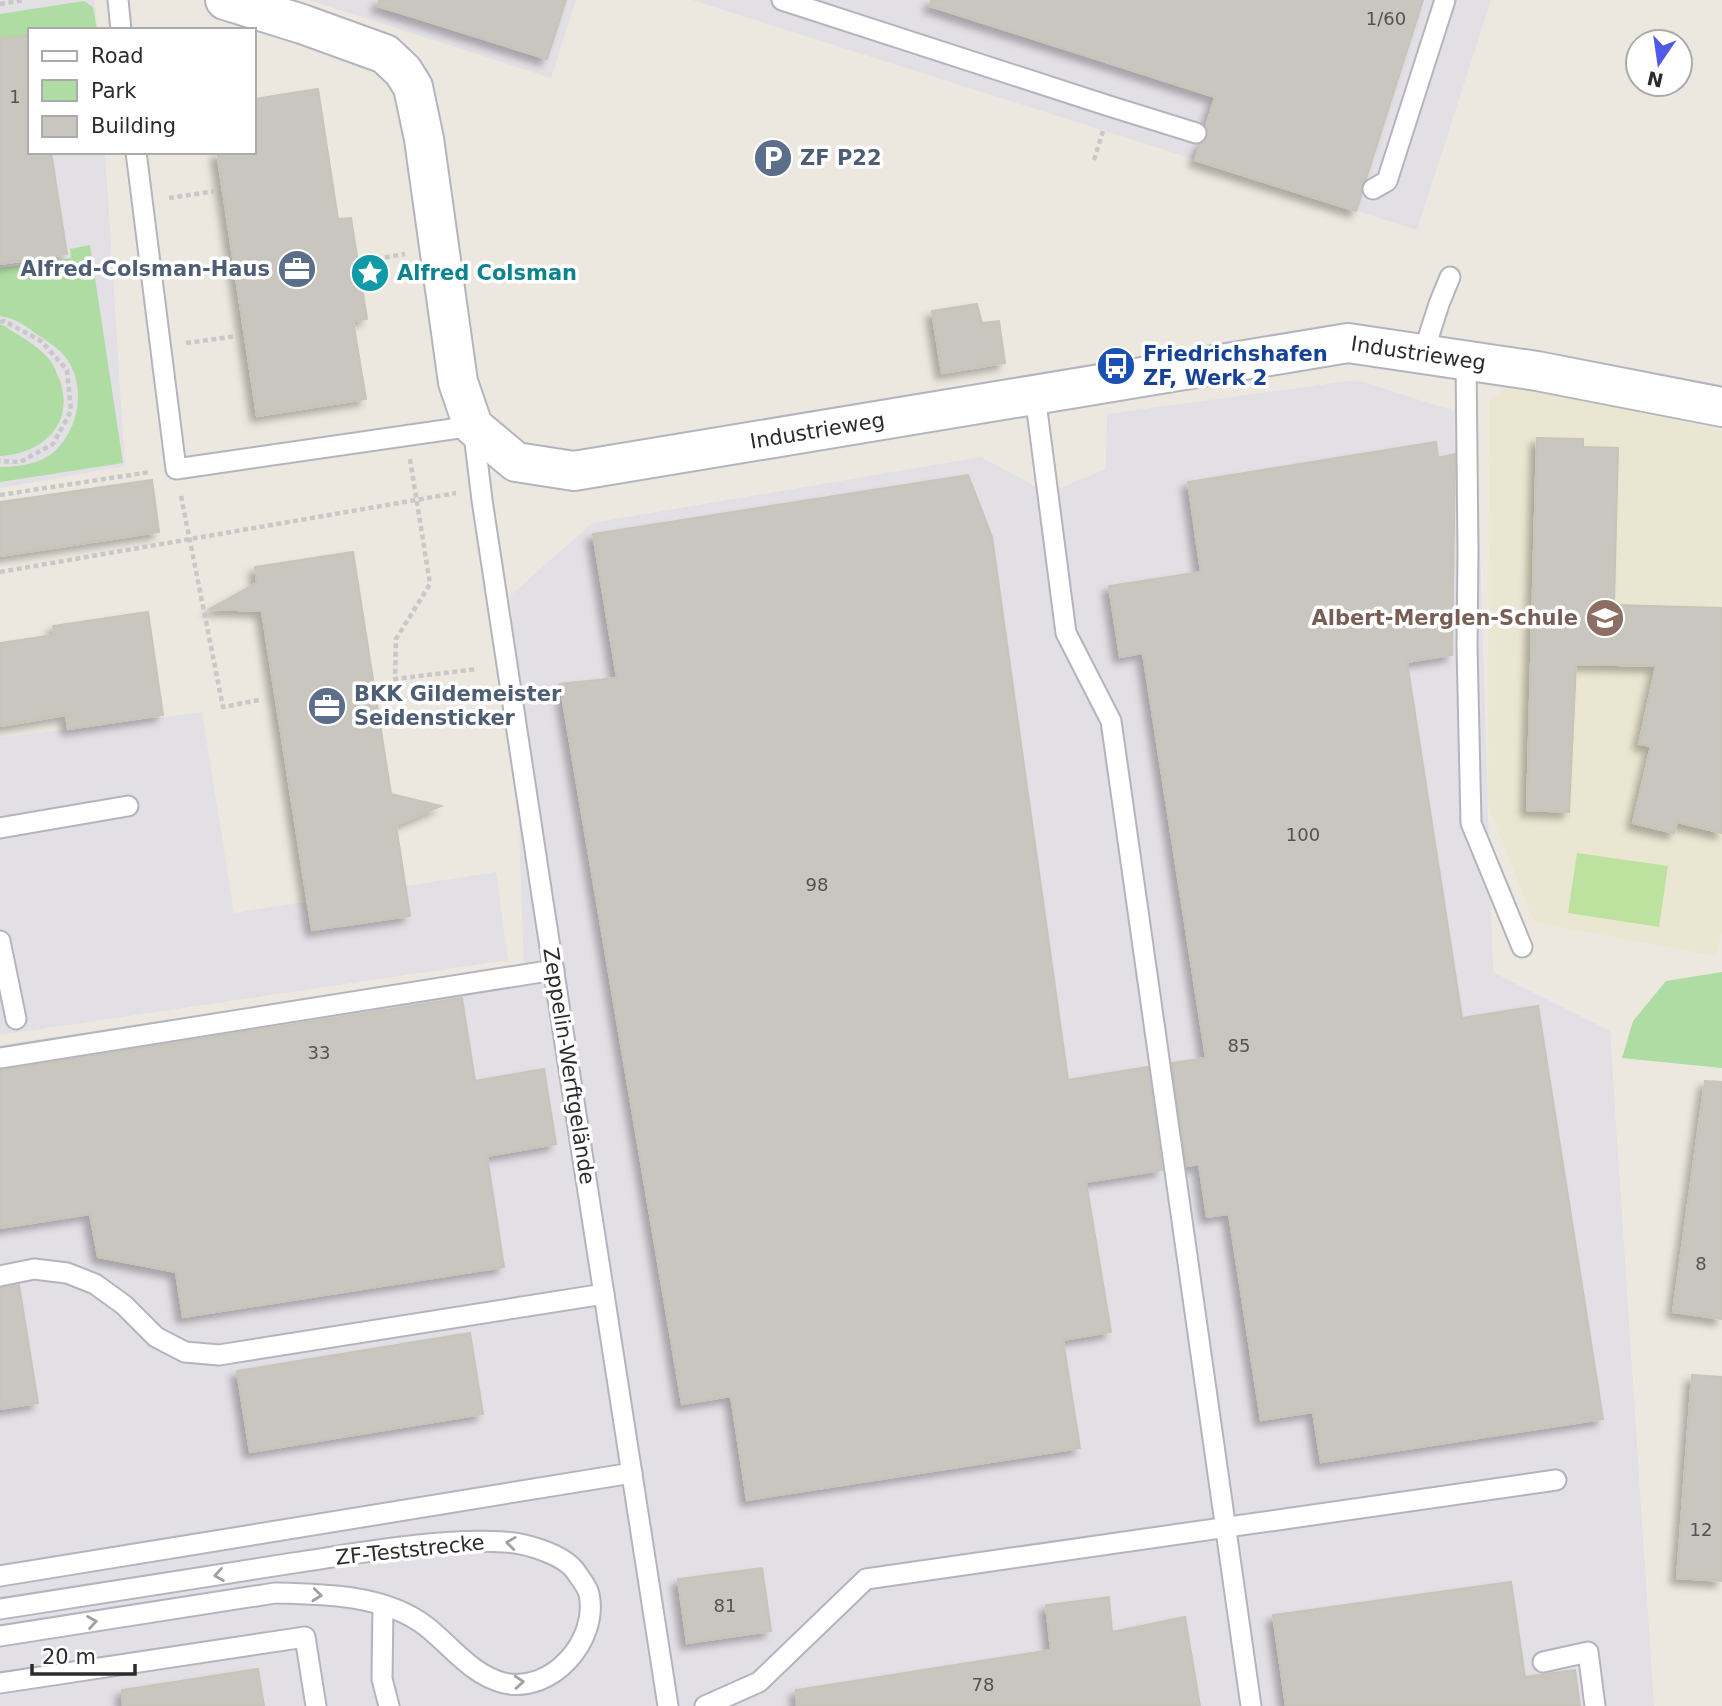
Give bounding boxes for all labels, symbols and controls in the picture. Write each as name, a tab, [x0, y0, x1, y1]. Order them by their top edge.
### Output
house number: 1/60	[1366, 8, 1406, 29]
legend	[28, 28, 256, 154]
north arrow	[1624, 28, 1694, 98]
text: Road	[91, 44, 144, 68]
text: N	[1645, 67, 1665, 92]
text: Park	[91, 79, 137, 103]
house number: 1	[9, 86, 21, 107]
text: Building	[91, 114, 176, 138]
parking icon: ZF P22	[752, 137, 794, 179]
place label: ZF P22	[800, 146, 882, 170]
office icon: Alfred-Colsman-Haus	[276, 248, 318, 290]
place icon: Alfred Colsman	[349, 252, 391, 294]
place label: Alfred-Colsman-Haus	[21, 257, 270, 281]
place label: Alfred Colsman	[397, 261, 577, 285]
street label: Industrieweg	[1349, 332, 1488, 375]
place label: Friedrichshafen ZF, Werk 2	[1143, 342, 1328, 390]
bus stop icon: Friedrichshafen ZF, Werk 2	[1095, 345, 1137, 387]
street label: Industrieweg	[748, 408, 887, 454]
school or university icon: Albert-Merglen-Schule	[1584, 597, 1626, 639]
place label: Albert-Merglen-Schule	[1312, 606, 1578, 630]
place label: BKK Gildemeister Seidensticker	[354, 682, 562, 730]
office icon: BKK Gildemeister Seidensticker	[306, 685, 348, 727]
house number: 100	[1286, 824, 1320, 845]
house number: 98	[806, 874, 828, 895]
street label: Zeppelin-Werftgelände	[538, 946, 600, 1186]
house number: 85	[1228, 1035, 1250, 1056]
house number: 33	[308, 1042, 330, 1063]
house number: 8	[1695, 1253, 1707, 1274]
house number: 12	[1690, 1519, 1712, 1540]
street label: ZF-Teststrecke	[334, 1530, 486, 1570]
one-way arrow	[505, 1536, 517, 1551]
one-way arrow	[213, 1567, 225, 1582]
one-way arrow	[312, 1587, 323, 1602]
house number: 81	[714, 1595, 736, 1616]
one-way arrow	[86, 1614, 98, 1629]
scale bar	[32, 1632, 135, 1676]
text: 20 m	[42, 1645, 96, 1669]
house number: 78	[972, 1674, 994, 1695]
one-way arrow	[514, 1675, 525, 1690]

